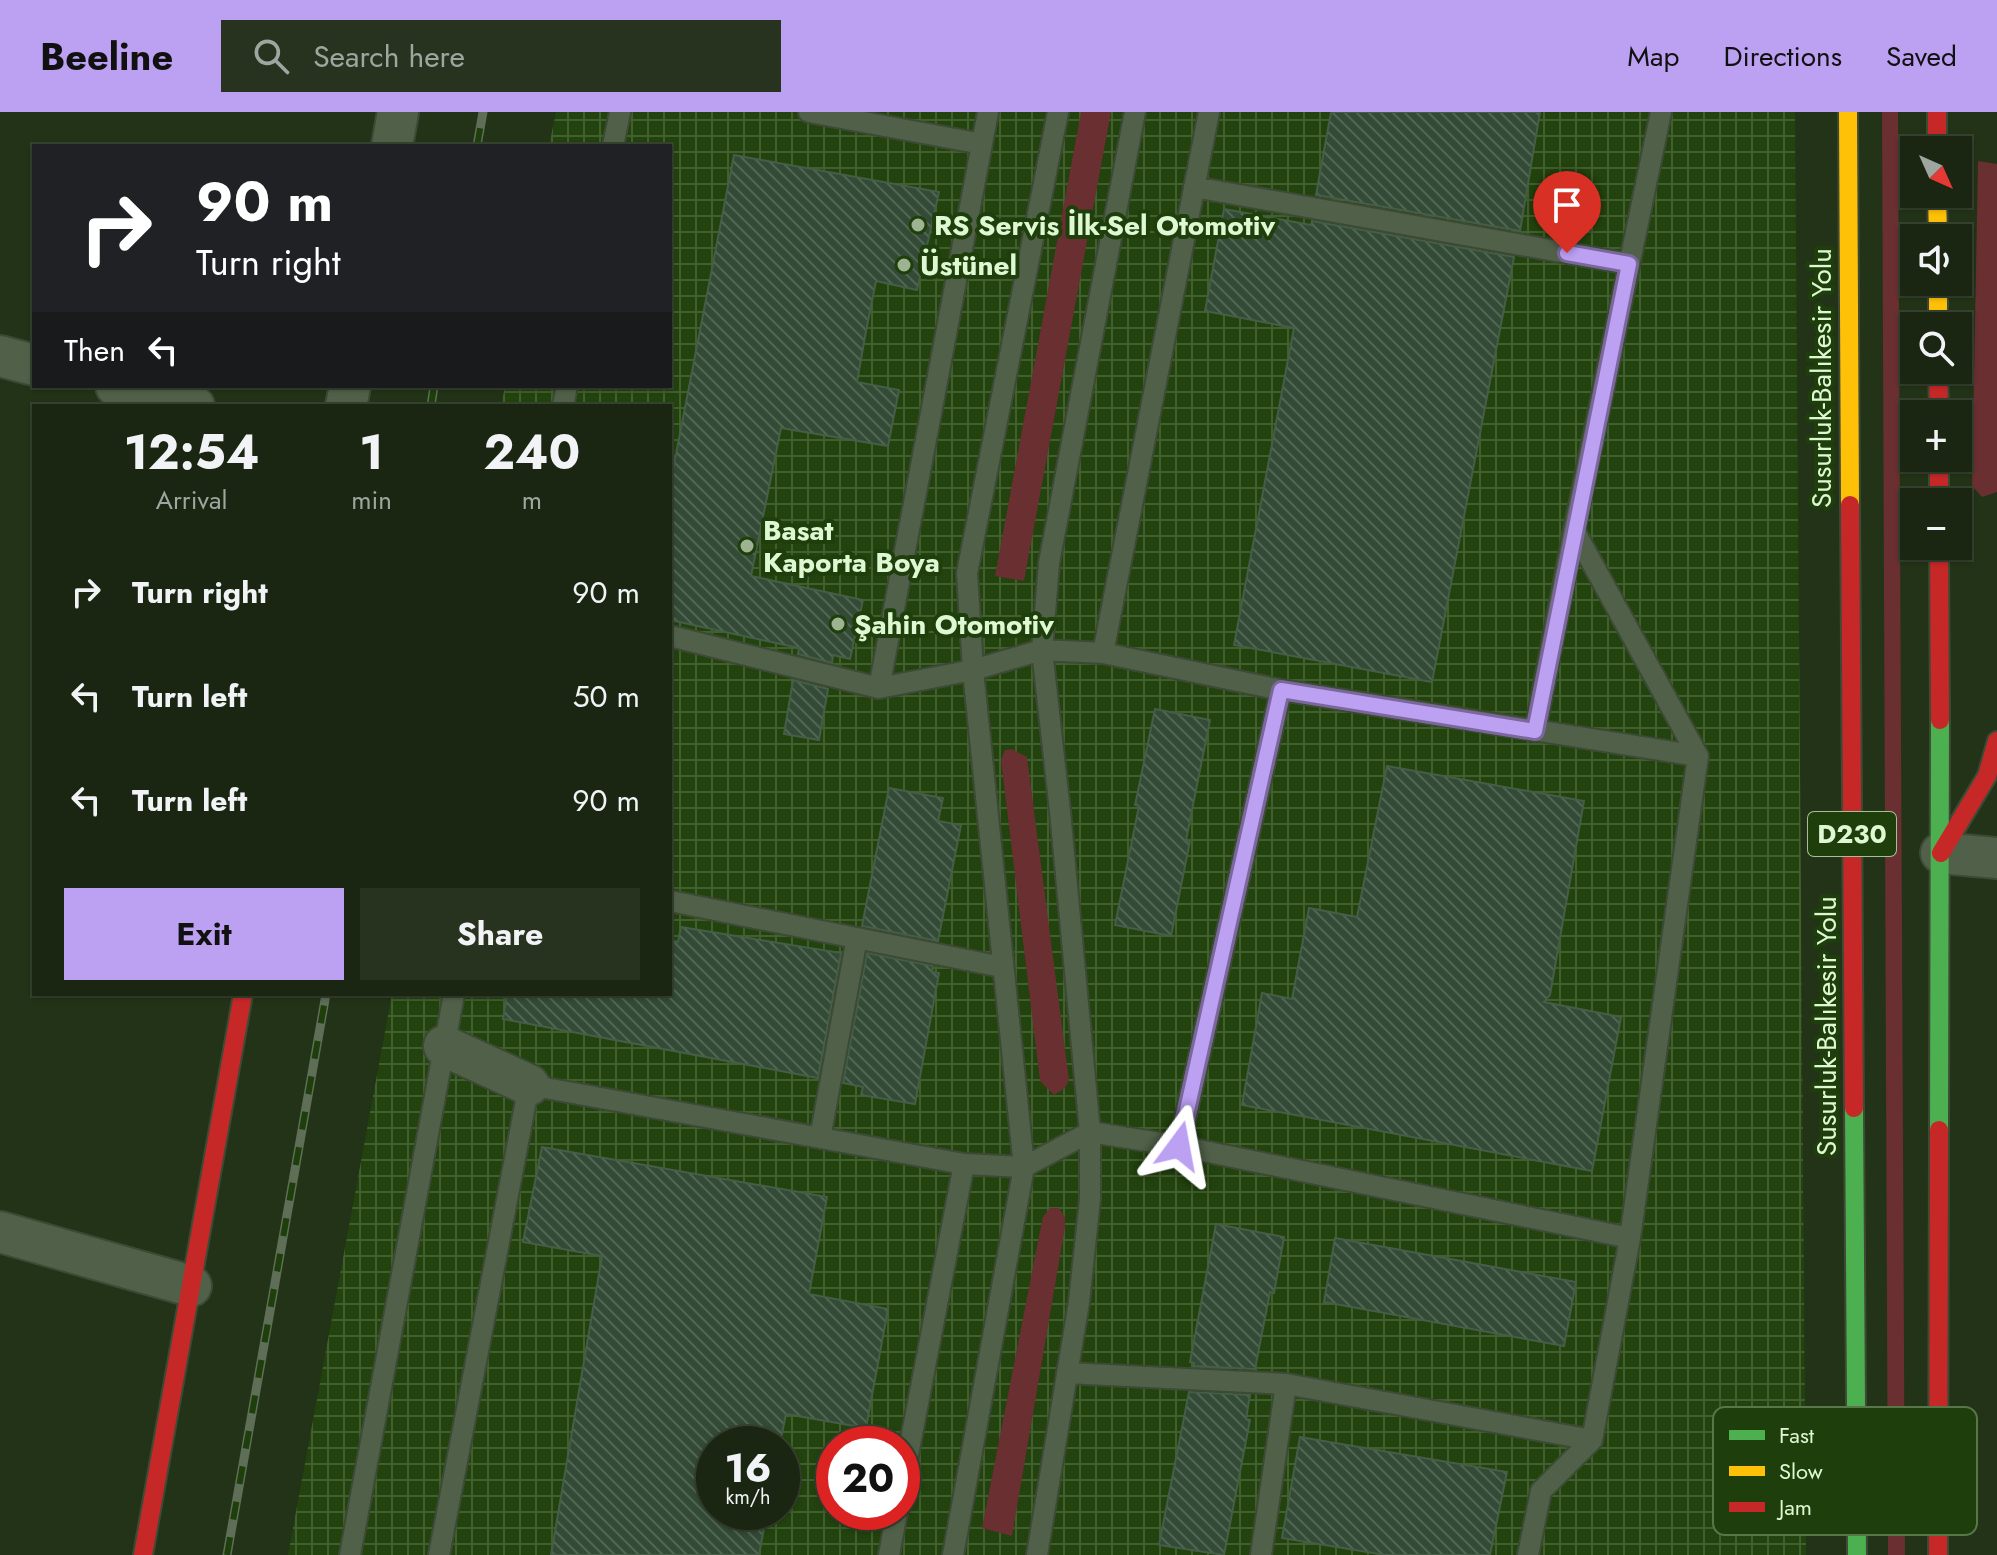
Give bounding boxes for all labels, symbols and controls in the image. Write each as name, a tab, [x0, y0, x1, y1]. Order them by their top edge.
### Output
search box	[221, 20, 781, 92]
text: Beeline	[40, 29, 173, 84]
icon: search	[249, 34, 293, 78]
text: Search here	[313, 35, 465, 78]
text: Map	[1627, 36, 1679, 77]
text: Directions	[1723, 36, 1842, 77]
text: Saved	[1886, 36, 1957, 77]
north arrow	[1900, 136, 1972, 208]
map controls	[1900, 136, 1972, 560]
text: 90 m	[196, 161, 333, 242]
pin	[1533, 171, 1601, 253]
icon: right	[64, 176, 168, 280]
icon: arrive	[1545, 183, 1589, 227]
place label: RS Servis İlk-Sel Otomotiv	[934, 205, 1275, 246]
marker: RS Servis İlk-Sel Otomotiv	[909, 216, 927, 234]
button: sound	[1900, 224, 1972, 296]
text: Turn right	[196, 236, 341, 288]
place label: Üstünel	[920, 245, 1017, 286]
street label: Susurluk-Balıkesir Yolu	[1801, 248, 1842, 508]
marker: Üstünel	[895, 256, 913, 274]
button: search	[1900, 312, 1972, 384]
icon: left	[141, 328, 185, 372]
text: Then	[64, 329, 125, 372]
button: +	[1900, 400, 1972, 472]
text: 12:54	[124, 418, 260, 487]
text: 1	[359, 418, 384, 487]
text: 240	[484, 418, 580, 487]
text: Arrival	[156, 481, 227, 519]
text: min	[351, 481, 392, 519]
text: m	[522, 481, 542, 519]
button: −	[1900, 488, 1972, 560]
place label: Basat Kaporta Boya	[763, 510, 940, 583]
marker: Basat Kaporta Boya	[738, 537, 756, 555]
icon: right	[64, 570, 108, 614]
text: Turn right	[132, 571, 268, 614]
text: 90 m	[572, 571, 640, 614]
place label: Şahin Otomotiv	[854, 604, 1054, 645]
marker: Şahin Otomotiv	[829, 615, 847, 633]
icon: left	[64, 674, 108, 718]
text: Turn left	[132, 675, 247, 718]
text: 50 m	[573, 675, 640, 718]
icon: left	[64, 778, 108, 822]
text: Turn left	[132, 779, 247, 822]
text: 90 m	[572, 779, 640, 822]
road number: D230	[1808, 812, 1896, 856]
button: Exit	[64, 888, 344, 980]
button: Share	[360, 888, 640, 980]
street label: Susurluk-Balıkesir Yolu	[1806, 896, 1847, 1156]
position arrow	[1137, 1104, 1221, 1188]
legend	[1713, 1407, 1977, 1535]
text: Fast	[1779, 1419, 1815, 1451]
speed limit sign: 20	[816, 1426, 920, 1530]
text: 16	[724, 1439, 772, 1497]
text: Slow	[1779, 1455, 1823, 1487]
text: km/h	[725, 1483, 771, 1512]
text: Jam	[1776, 1491, 1812, 1523]

